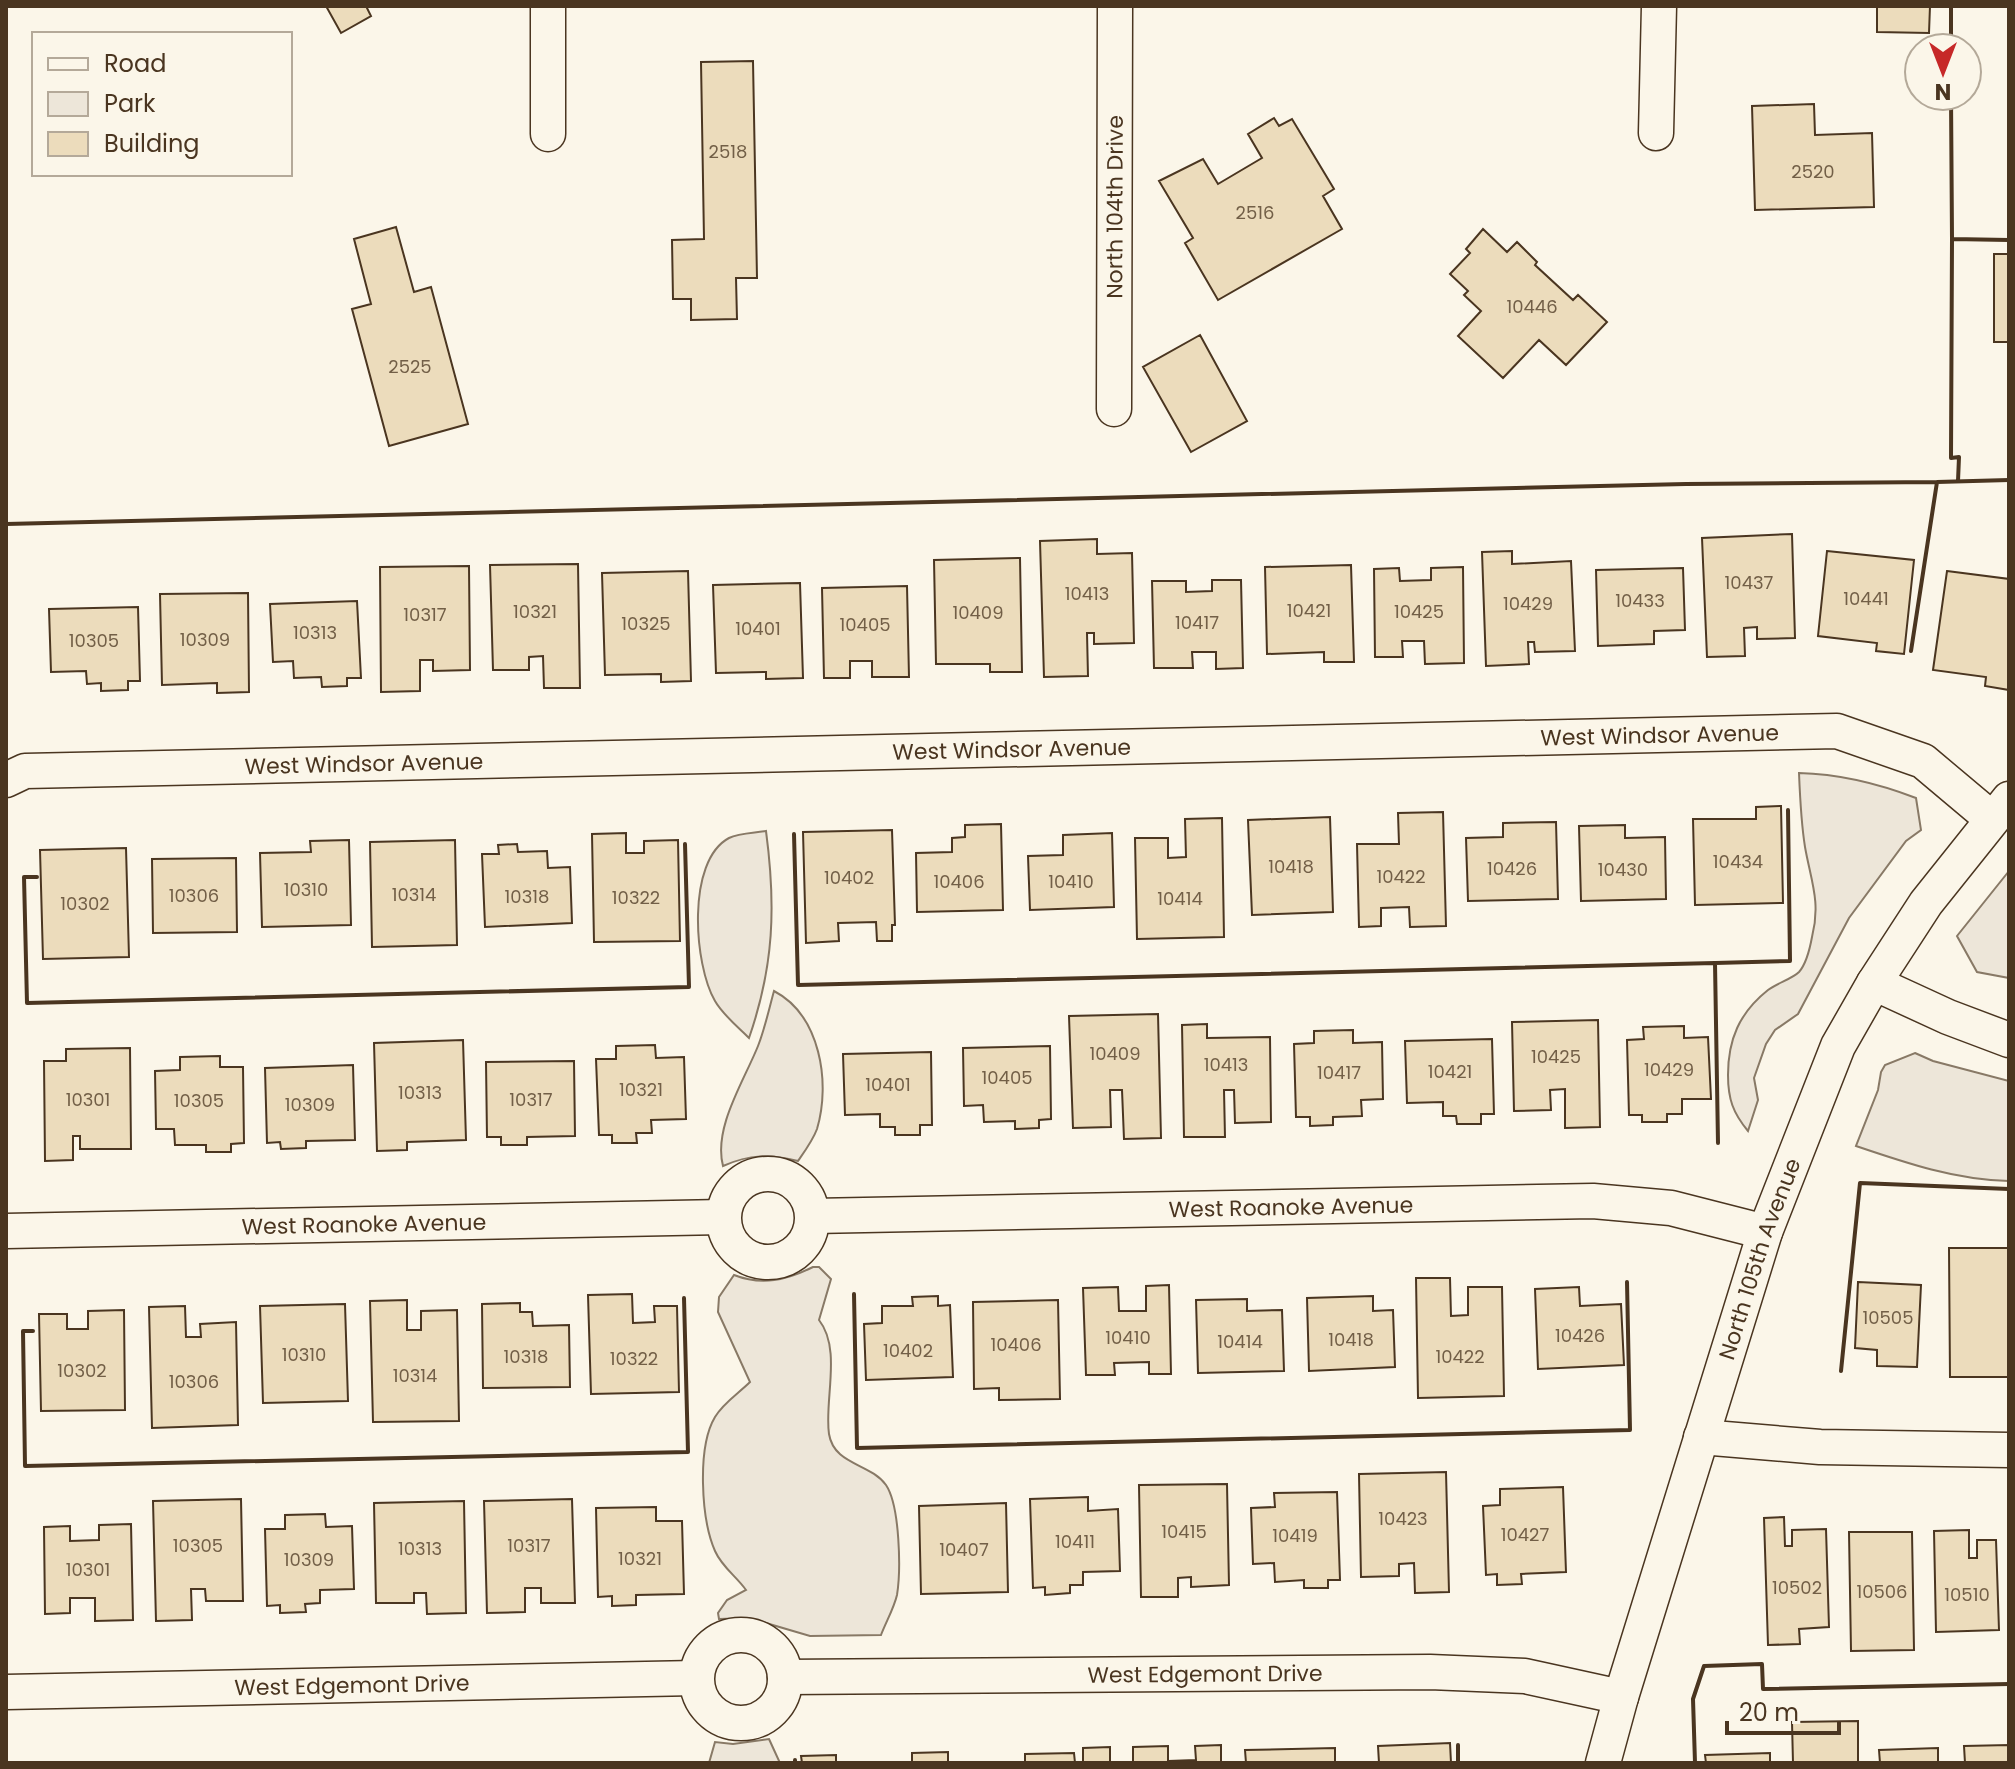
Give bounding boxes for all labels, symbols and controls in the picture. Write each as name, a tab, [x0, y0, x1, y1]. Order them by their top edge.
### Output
legend	[32, 32, 292, 176]
north arrow	[1903, 32, 1983, 112]
text: Road	[104, 47, 166, 80]
text: N	[1935, 76, 1951, 107]
text: Park	[104, 87, 156, 120]
street label: North 104th Drive	[1099, 115, 1130, 299]
text: Building	[104, 127, 200, 160]
house number: 2518	[709, 139, 747, 164]
house number: 2520	[1791, 159, 1835, 184]
house number: 2516	[1236, 200, 1274, 225]
house number: 10446	[1506, 294, 1558, 319]
house number: 2525	[388, 354, 432, 379]
house number: 10437	[1725, 570, 1774, 595]
house number: 10413	[1065, 581, 1109, 606]
house number: 10441	[1843, 586, 1889, 611]
house number: 10433	[1615, 588, 1665, 613]
house number: 10429	[1503, 591, 1553, 616]
house number: 10421	[1287, 598, 1331, 623]
house number: 10321	[513, 599, 557, 624]
house number: 10425	[1394, 599, 1444, 624]
house number: 10409	[952, 600, 1004, 625]
house number: 10317	[403, 602, 447, 627]
house number: 10417	[1175, 610, 1219, 635]
house number: 10325	[621, 611, 671, 636]
house number: 10405	[840, 612, 891, 637]
house number: 10401	[735, 616, 781, 641]
house number: 10313	[293, 620, 337, 645]
house number: 10309	[180, 627, 230, 652]
house number: 10305	[69, 628, 119, 653]
street label: West Windsor Avenue	[1540, 717, 1779, 753]
street label: West Windsor Avenue	[892, 731, 1131, 767]
street label: West Windsor Avenue	[244, 745, 484, 782]
house number: 10434	[1713, 849, 1763, 874]
house number: 10418	[1268, 854, 1314, 879]
house number: 10426	[1487, 856, 1537, 881]
house number: 10430	[1598, 857, 1648, 882]
house number: 10422	[1376, 864, 1426, 889]
house number: 10402	[824, 865, 874, 890]
house number: 10406	[933, 869, 985, 894]
house number: 10410	[1048, 869, 1094, 894]
house number: 10310	[284, 877, 328, 902]
house number: 10314	[392, 882, 436, 907]
house number: 10306	[169, 883, 219, 908]
house number: 10318	[505, 884, 549, 909]
house number: 10322	[612, 885, 660, 910]
house number: 10414	[1157, 886, 1203, 911]
house number: 10302	[60, 891, 110, 916]
house number: 10409	[1089, 1041, 1141, 1066]
house number: 10425	[1531, 1044, 1581, 1069]
house number: 10413	[1204, 1052, 1248, 1077]
house number: 10429	[1644, 1057, 1694, 1082]
house number: 10421	[1428, 1059, 1472, 1084]
house number: 10417	[1317, 1060, 1361, 1085]
house number: 10405	[982, 1065, 1033, 1090]
house number: 10401	[865, 1072, 911, 1097]
house number: 10321	[619, 1077, 663, 1102]
house number: 10313	[398, 1080, 442, 1105]
house number: 10301	[66, 1087, 110, 1112]
house number: 10317	[509, 1087, 553, 1112]
house number: 10305	[174, 1088, 224, 1113]
house number: 10309	[285, 1092, 335, 1117]
street label: North 105th Avenue	[1711, 1153, 1808, 1363]
street label: West Roanoke Avenue	[1168, 1189, 1413, 1225]
street label: West Roanoke Avenue	[241, 1206, 486, 1242]
house number: 10505	[1863, 1305, 1913, 1330]
house number: 10426	[1555, 1323, 1605, 1348]
house number: 10410	[1105, 1325, 1151, 1350]
house number: 10418	[1328, 1327, 1374, 1352]
house number: 10414	[1217, 1329, 1263, 1354]
house number: 10406	[990, 1332, 1042, 1357]
house number: 10402	[883, 1338, 933, 1363]
house number: 10310	[282, 1342, 326, 1367]
house number: 10318	[504, 1344, 548, 1369]
house number: 10422	[1435, 1344, 1485, 1369]
house number: 10322	[610, 1346, 658, 1371]
house number: 10302	[57, 1358, 107, 1383]
house number: 10314	[393, 1363, 437, 1388]
house number: 10306	[169, 1369, 219, 1394]
house number: 10423	[1378, 1506, 1428, 1531]
house number: 10415	[1161, 1519, 1207, 1544]
house number: 10427	[1501, 1522, 1549, 1547]
house number: 10419	[1272, 1523, 1318, 1548]
house number: 10411	[1055, 1529, 1095, 1554]
house number: 10305	[173, 1533, 223, 1558]
house number: 10317	[507, 1533, 551, 1558]
house number: 10313	[398, 1536, 442, 1561]
house number: 10407	[939, 1537, 989, 1562]
house number: 10321	[618, 1546, 662, 1571]
house number: 10309	[284, 1547, 334, 1572]
house number: 10301	[66, 1557, 110, 1582]
house number: 10502	[1772, 1575, 1822, 1600]
house number: 10506	[1856, 1579, 1908, 1604]
house number: 10510	[1944, 1582, 1990, 1607]
street label: West Edgemont Drive	[1087, 1657, 1323, 1690]
street label: West Edgemont Drive	[234, 1667, 470, 1703]
scale bar	[1727, 1685, 1839, 1735]
text: 20 m	[1739, 1696, 1799, 1729]

